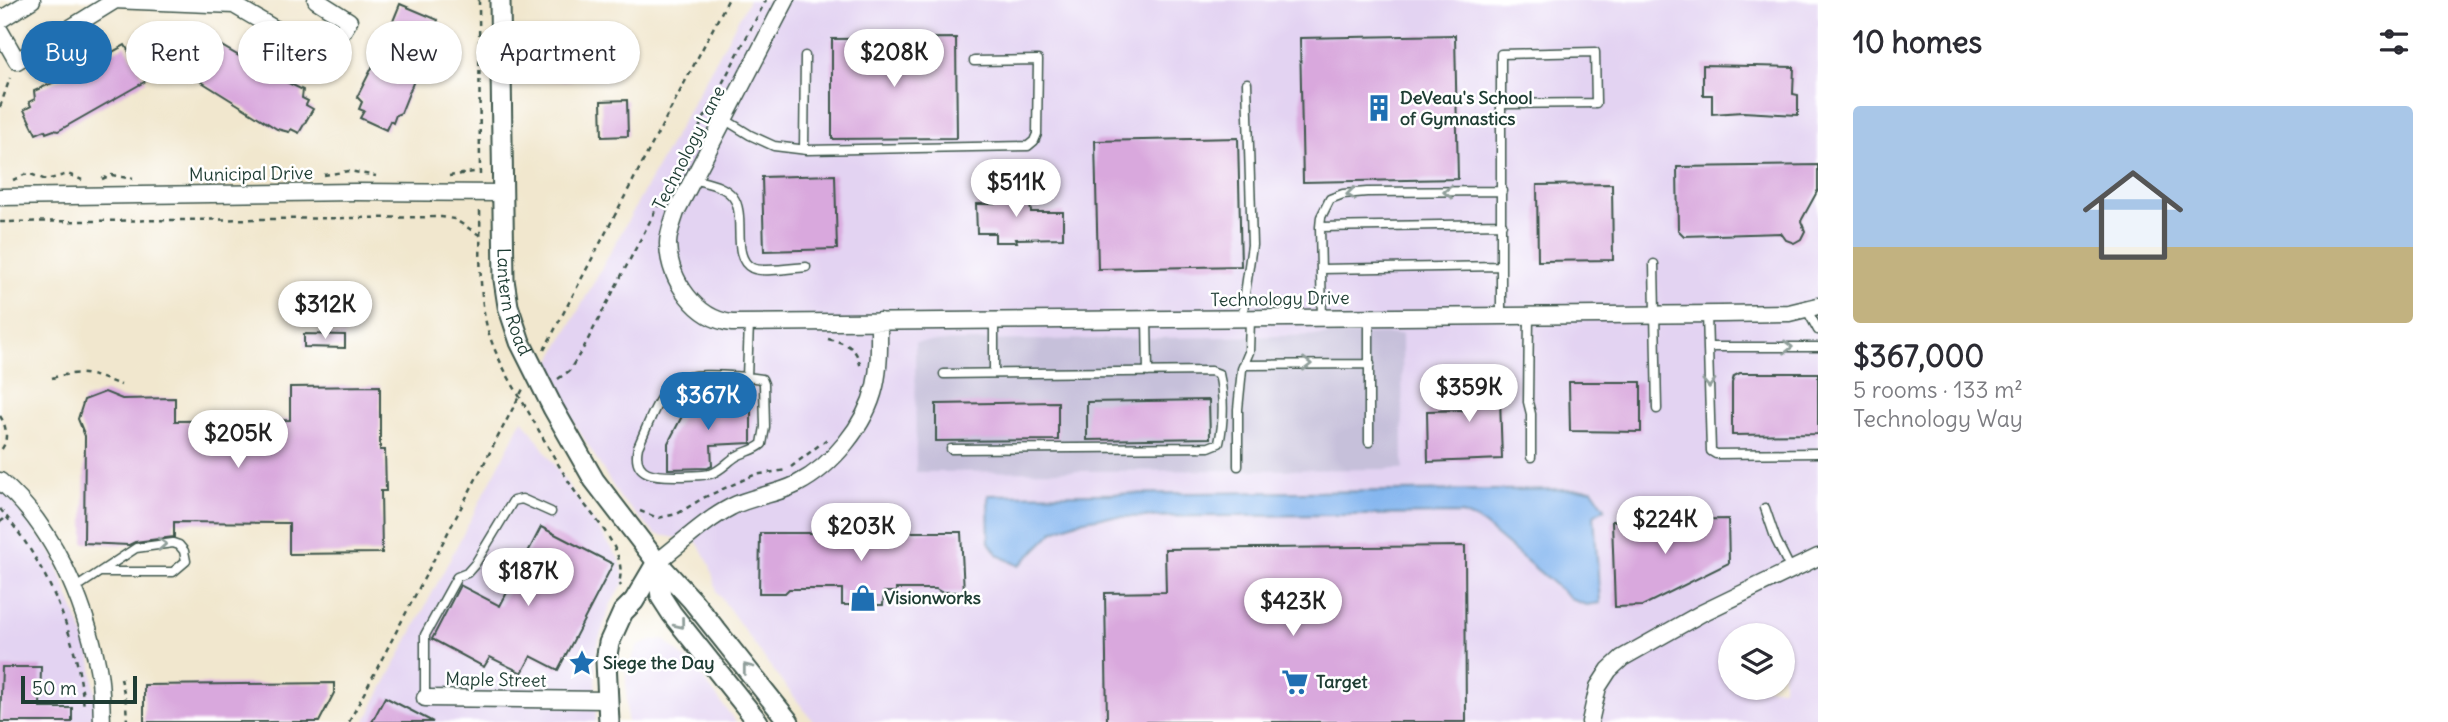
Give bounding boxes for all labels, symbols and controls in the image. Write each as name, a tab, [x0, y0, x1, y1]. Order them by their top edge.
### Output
chip: Buy	[21, 21, 112, 84]
chip: Rent	[126, 21, 224, 84]
chip: Filters	[238, 21, 352, 84]
chip: New	[366, 21, 462, 84]
chip: Apartment	[476, 21, 640, 84]
text: 10 homes	[1853, 23, 1982, 61]
icon: filters	[2375, 23, 2413, 61]
pin: $208K	[845, 29, 943, 89]
text: $208K	[860, 37, 928, 66]
street label: Technology Lane	[647, 82, 730, 214]
place label: DeVeau's School of Gymnastics	[1400, 86, 1532, 130]
building icon: DeVeau's School of Gymnastics	[1364, 93, 1394, 123]
icon: home	[2070, 152, 2196, 278]
pin: $511K	[967, 160, 1065, 219]
street label: Municipal Drive	[189, 161, 313, 186]
text: $511K	[987, 167, 1045, 196]
one-way arrow	[1442, 184, 1452, 200]
one-way arrow	[1345, 187, 1357, 202]
street label: Lantern Road	[493, 248, 537, 360]
pin: $312K	[276, 282, 374, 341]
street label: Technology Drive	[1210, 286, 1350, 311]
text: $312K	[294, 289, 356, 318]
text: $367,000	[1853, 337, 1984, 375]
one-way arrow	[1783, 339, 1793, 355]
one-way arrow	[1303, 356, 1313, 372]
pin: $359K	[1420, 364, 1518, 424]
pin: $367K	[659, 372, 757, 432]
text: $359K	[1436, 372, 1502, 401]
text: 5 rooms · 133 m²	[1853, 375, 2023, 404]
one-way arrow	[1702, 377, 1717, 388]
text: $367K	[676, 380, 740, 409]
text: Technology Way	[1853, 404, 2023, 433]
pin: $205K	[189, 410, 287, 470]
text: $205K	[204, 418, 272, 447]
pin: $224K	[1616, 496, 1714, 556]
pin: $203K	[812, 504, 910, 563]
text: $224K	[1632, 504, 1698, 533]
text: $203K	[827, 511, 895, 540]
one-way arrow	[157, 537, 168, 552]
pin: $187K	[479, 548, 577, 608]
text: $187K	[498, 556, 558, 585]
pin: $423K	[1244, 578, 1342, 638]
shop icon: Visionworks	[848, 583, 878, 613]
place label: Visionworks	[884, 586, 981, 609]
text: $423K	[1260, 586, 1326, 615]
one-way arrow	[671, 617, 684, 629]
map controls	[1718, 623, 1795, 700]
button: layers	[1718, 623, 1795, 700]
place icon: Siege the Day	[567, 648, 597, 678]
place label: Siege the Day	[603, 651, 714, 674]
one-way arrow	[743, 664, 755, 677]
street label: Maple Street	[445, 667, 547, 692]
supermarket icon: Target	[1280, 667, 1310, 697]
place label: Target	[1316, 670, 1368, 693]
scale bar	[21, 673, 136, 705]
text: 50 m	[32, 676, 77, 700]

